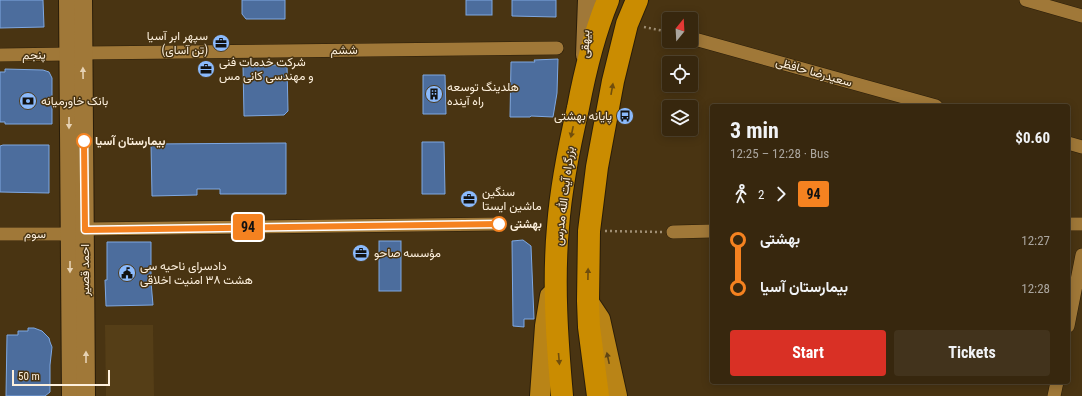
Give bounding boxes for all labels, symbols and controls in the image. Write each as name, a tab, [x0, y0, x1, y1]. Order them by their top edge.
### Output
north arrow	[662, 12, 698, 48]
map controls	[662, 12, 698, 136]
place label: سپهر ابر آسیا (تن آسای)	[147, 29, 208, 58]
street label: بیهقی	[578, 30, 593, 58]
office icon: سپهر ابر آسیا (تن آسای)	[211, 33, 231, 53]
street label: ششم	[330, 43, 358, 58]
street label: پنجم	[22, 48, 46, 63]
street label: سعیدرضا حافظی	[774, 54, 854, 91]
place label: شرکت خدمات فنی و مهندسی کانی مس	[219, 55, 314, 84]
button: locate	[662, 56, 698, 92]
office icon: شرکت خدمات فنی و مهندسی کانی مس	[196, 59, 216, 79]
one-way arrow	[80, 66, 86, 79]
place label: هلدینگ توسعه راه آینده	[447, 80, 519, 109]
one-way arrow	[609, 83, 615, 96]
building icon: هلدینگ توسعه راه آینده	[424, 84, 444, 104]
bank icon: بانک خاورمیانه	[18, 91, 38, 111]
place label: بانک خاورمیانه	[41, 94, 108, 109]
button: layers	[662, 100, 698, 136]
bus stop icon: پایانه بهشتی	[615, 106, 635, 126]
place label: پایانه بهشتی	[554, 109, 612, 124]
one-way arrow	[66, 117, 72, 130]
text: 3 min	[730, 118, 779, 143]
one-way arrow	[569, 126, 575, 138]
text: $0.60	[1015, 129, 1050, 147]
marker: بیمارستان آسیا	[76, 133, 92, 149]
place label: بیمارستان آسیا	[95, 134, 166, 149]
street label: بزرگراه آیت الله مدرس	[551, 146, 578, 246]
text: 12:25 – 12:28 · Bus	[730, 146, 829, 161]
icon: walk	[730, 183, 752, 205]
icon: forward	[770, 183, 792, 205]
place label: سنگین ماشین ایستا	[482, 185, 542, 214]
text: 94	[806, 186, 821, 202]
text: 2	[758, 187, 764, 202]
office icon: سنگین ماشین ایستا	[459, 189, 479, 209]
line badge: 94	[230, 214, 266, 240]
marker: بهشتی	[491, 216, 507, 232]
place label: بهشتی	[510, 217, 542, 232]
text: 94	[241, 219, 255, 235]
street label: سوم	[24, 227, 46, 242]
text: بهشتی	[760, 230, 800, 248]
text: 12:27	[1021, 233, 1050, 248]
office icon: مؤسسه صاحو	[351, 243, 371, 263]
street label: احمد قصیر	[78, 244, 93, 297]
place label: مؤسسه صاحو	[374, 246, 441, 261]
place label: دادسرای ناحیه سی هشت ۳۸ امنیت اخلاقی	[140, 259, 253, 288]
one-way arrow	[67, 261, 73, 274]
public building icon: دادسرای ناحیه سی هشت ۳۸ امنیت اخلاقی	[117, 263, 137, 283]
one-way arrow	[585, 267, 591, 280]
text: بیمارستان آسیا	[760, 278, 848, 296]
text: 12:28	[1021, 281, 1050, 296]
button: Start	[730, 330, 886, 376]
button: Tickets	[894, 330, 1050, 376]
one-way arrow	[83, 350, 89, 363]
one-way arrow	[605, 352, 611, 364]
one-way arrow	[556, 353, 563, 365]
scale bar	[12, 368, 110, 387]
text: 50 m	[18, 370, 40, 383]

